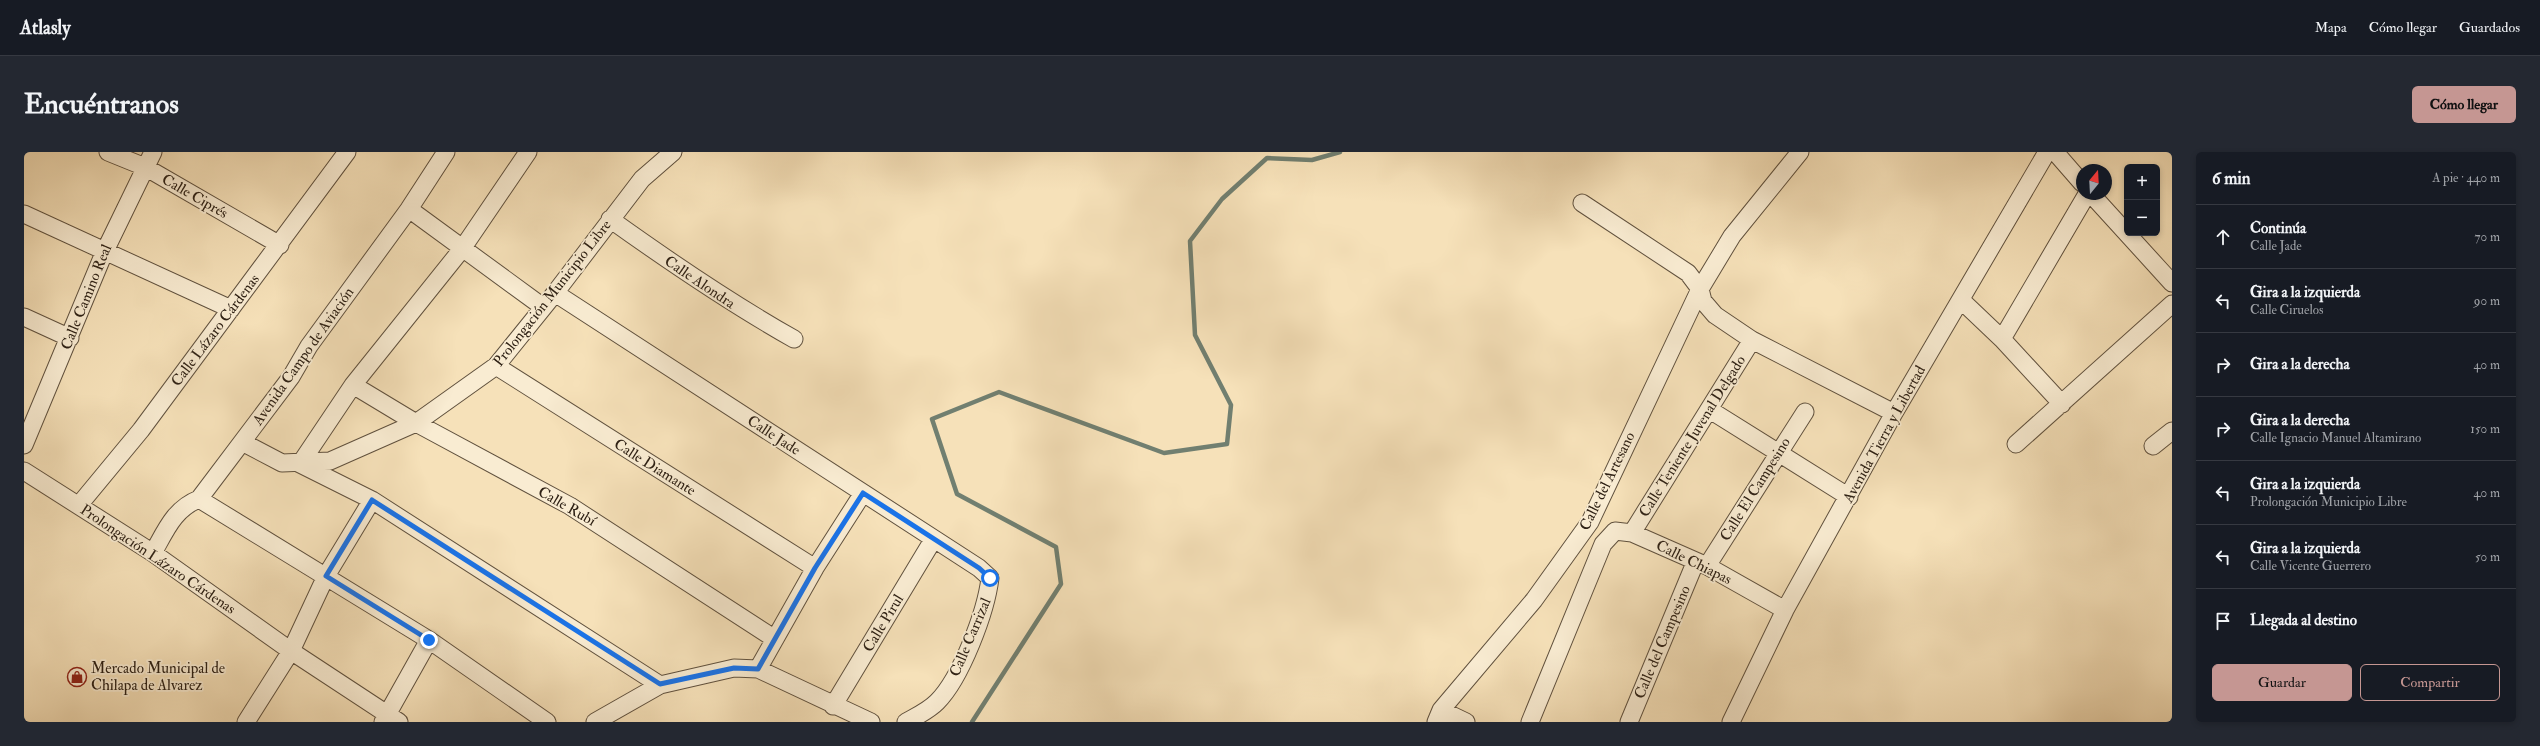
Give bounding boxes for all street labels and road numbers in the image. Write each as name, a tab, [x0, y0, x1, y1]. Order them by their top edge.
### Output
street label: Calle Ciprés	[158, 170, 231, 224]
street label: Prolongación Municipio Libre	[489, 216, 616, 371]
street label: Calle Camino Real	[57, 242, 116, 353]
street label: Calle Alondra	[661, 252, 740, 314]
street label: Calle Lázaro Cárdenas	[167, 270, 264, 390]
street label: Avenida Campo de Aviación	[248, 283, 359, 430]
street label: Calle Teniente Juvenal Delgado	[1635, 352, 1751, 521]
street label: Avenida Tierra y Libertad	[1838, 362, 1930, 507]
street label: Calle Jade	[743, 411, 804, 460]
street label: Calle del Artesano	[1575, 429, 1640, 534]
street label: Calle El Campesino	[1716, 434, 1796, 545]
street label: Calle Diamante	[610, 435, 699, 500]
street label: Calle Rubí	[534, 482, 600, 531]
street label: Prolongación Lázaro Cárdenas	[76, 500, 239, 619]
street label: Calle Chiapas	[1652, 536, 1735, 590]
street label: Calle del Campesino	[1630, 583, 1696, 702]
street label: Calle Pirul	[859, 591, 908, 656]
street label: Calle Carrizal	[945, 595, 996, 679]

